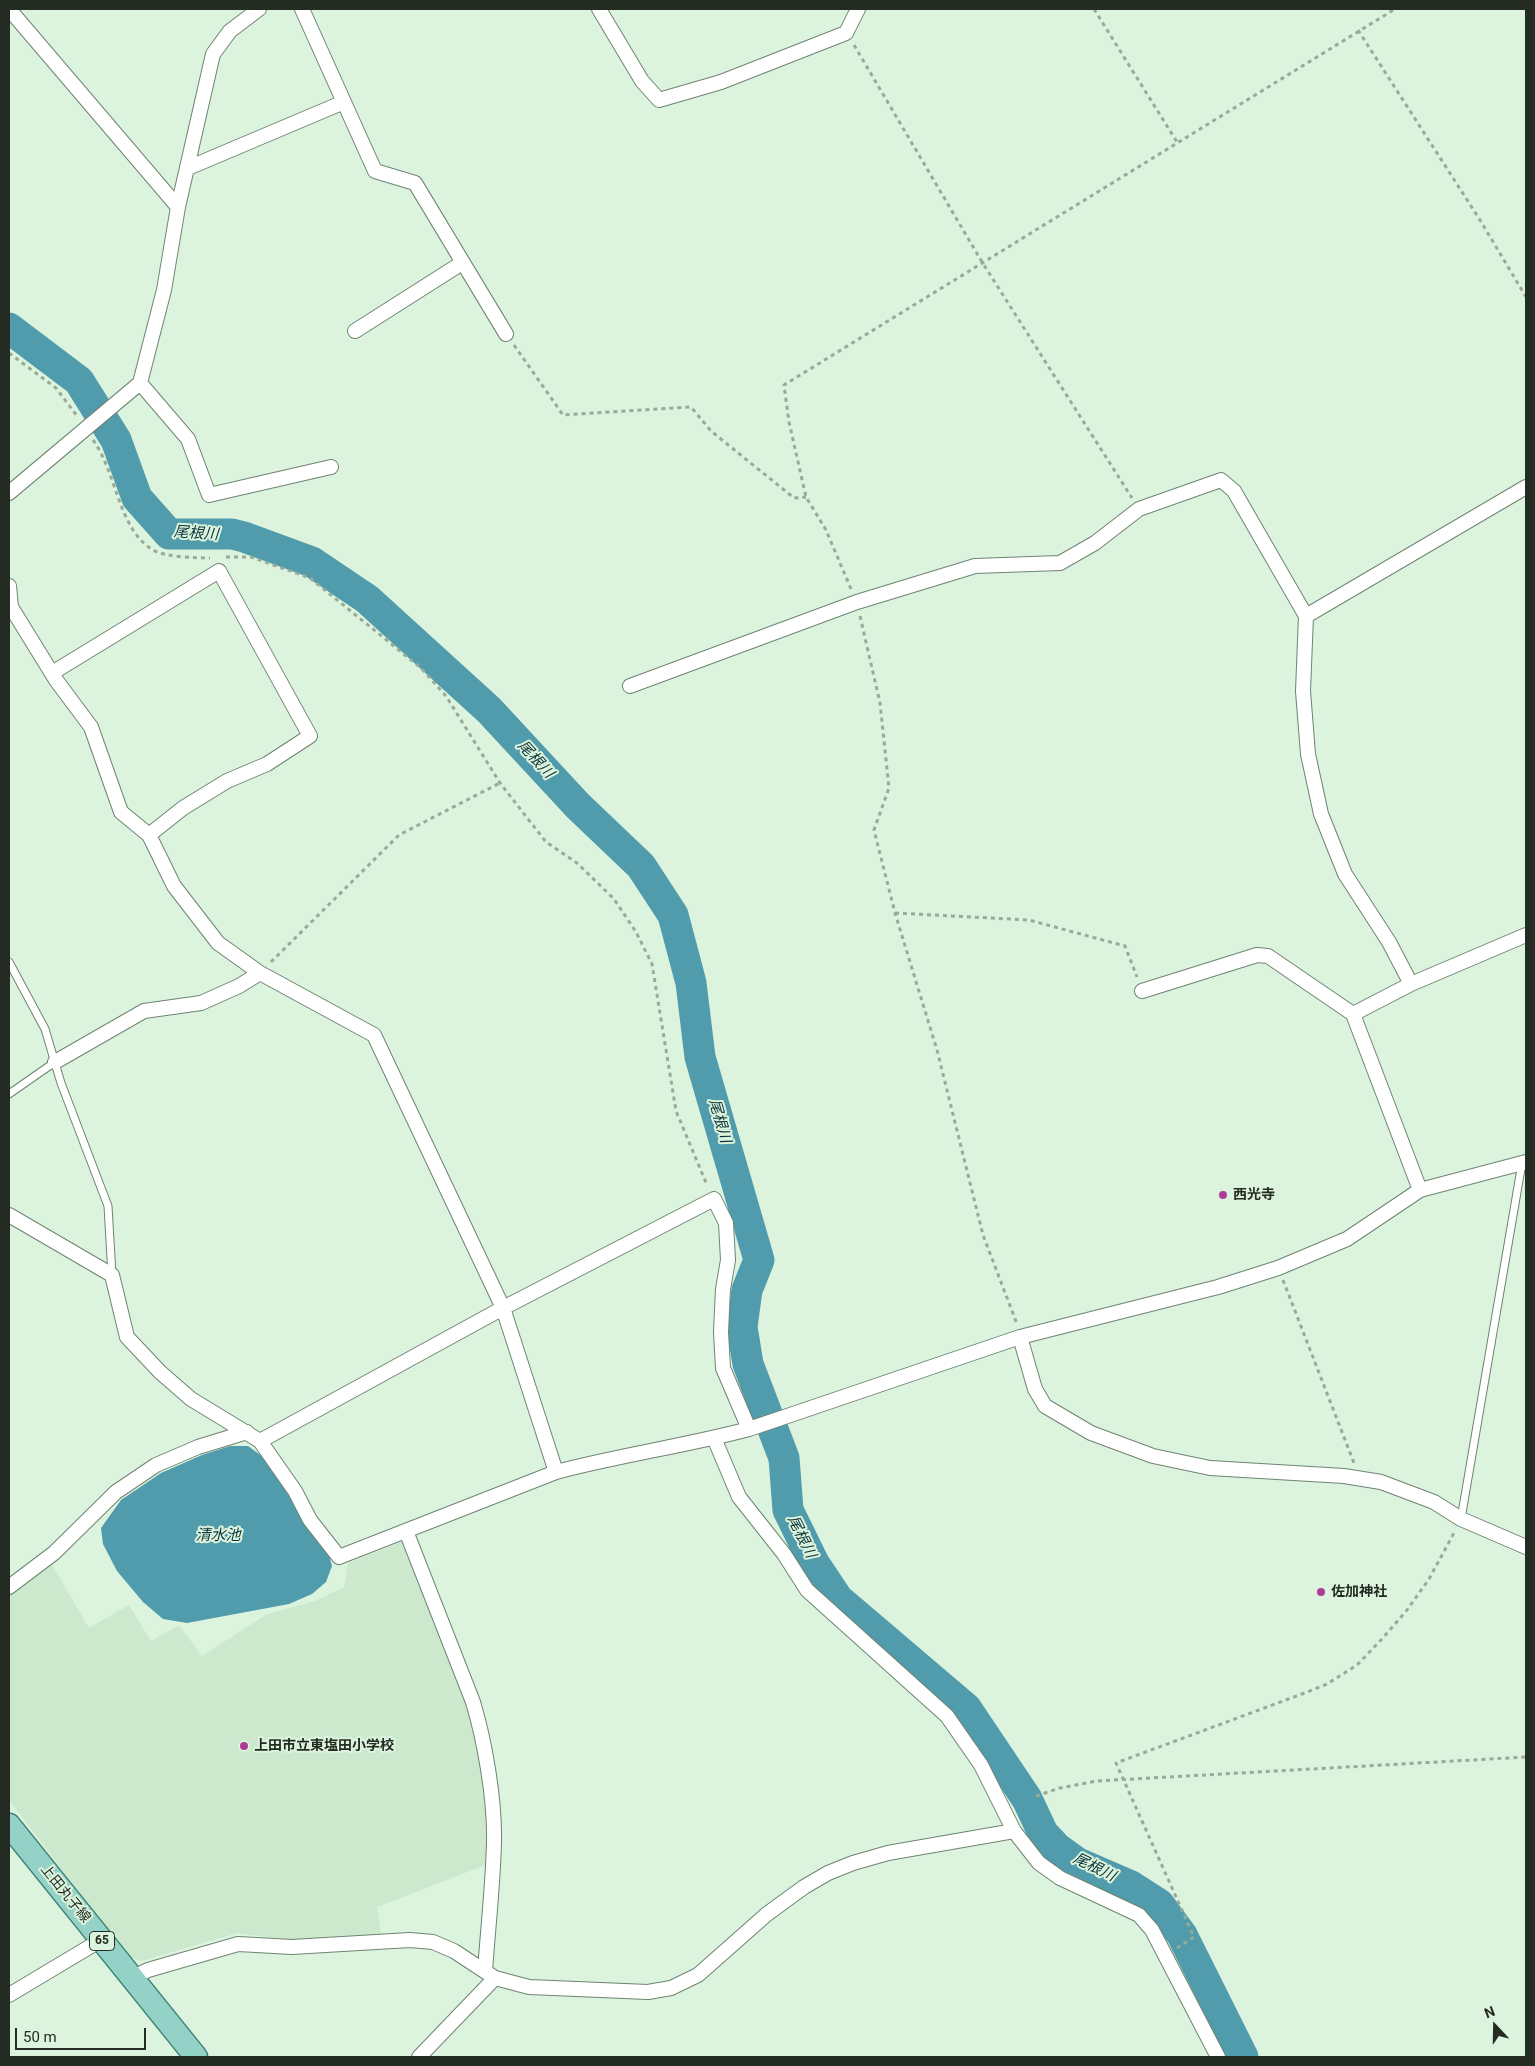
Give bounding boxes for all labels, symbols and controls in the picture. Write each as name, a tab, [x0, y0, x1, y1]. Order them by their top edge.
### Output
water label: 尾根川	[173, 523, 219, 545]
water label: 尾根川	[513, 737, 557, 783]
water label: 尾根川	[704, 1097, 734, 1145]
place label: 西光寺	[1233, 1187, 1275, 1203]
marker: 西光寺	[1217, 1189, 1229, 1201]
water label: 尾根川	[783, 1513, 819, 1561]
water label: 清水池	[196, 1527, 240, 1545]
place label: 佐加神社	[1331, 1584, 1387, 1600]
marker: 佐加神社	[1315, 1586, 1327, 1598]
place label: 上田市立東塩田小学校	[254, 1738, 394, 1754]
marker: 上田市立東塩田小学校	[238, 1740, 250, 1752]
water label: 尾根川	[1070, 1850, 1118, 1886]
street label: 上田丸子線	[36, 1862, 94, 1926]
road number: 65	[90, 1932, 114, 1950]
north arrow	[1470, 2001, 1520, 2051]
text: N	[1482, 2003, 1497, 2021]
scale bar	[18, 2018, 149, 2050]
text: 50 m	[23, 2028, 57, 2046]

